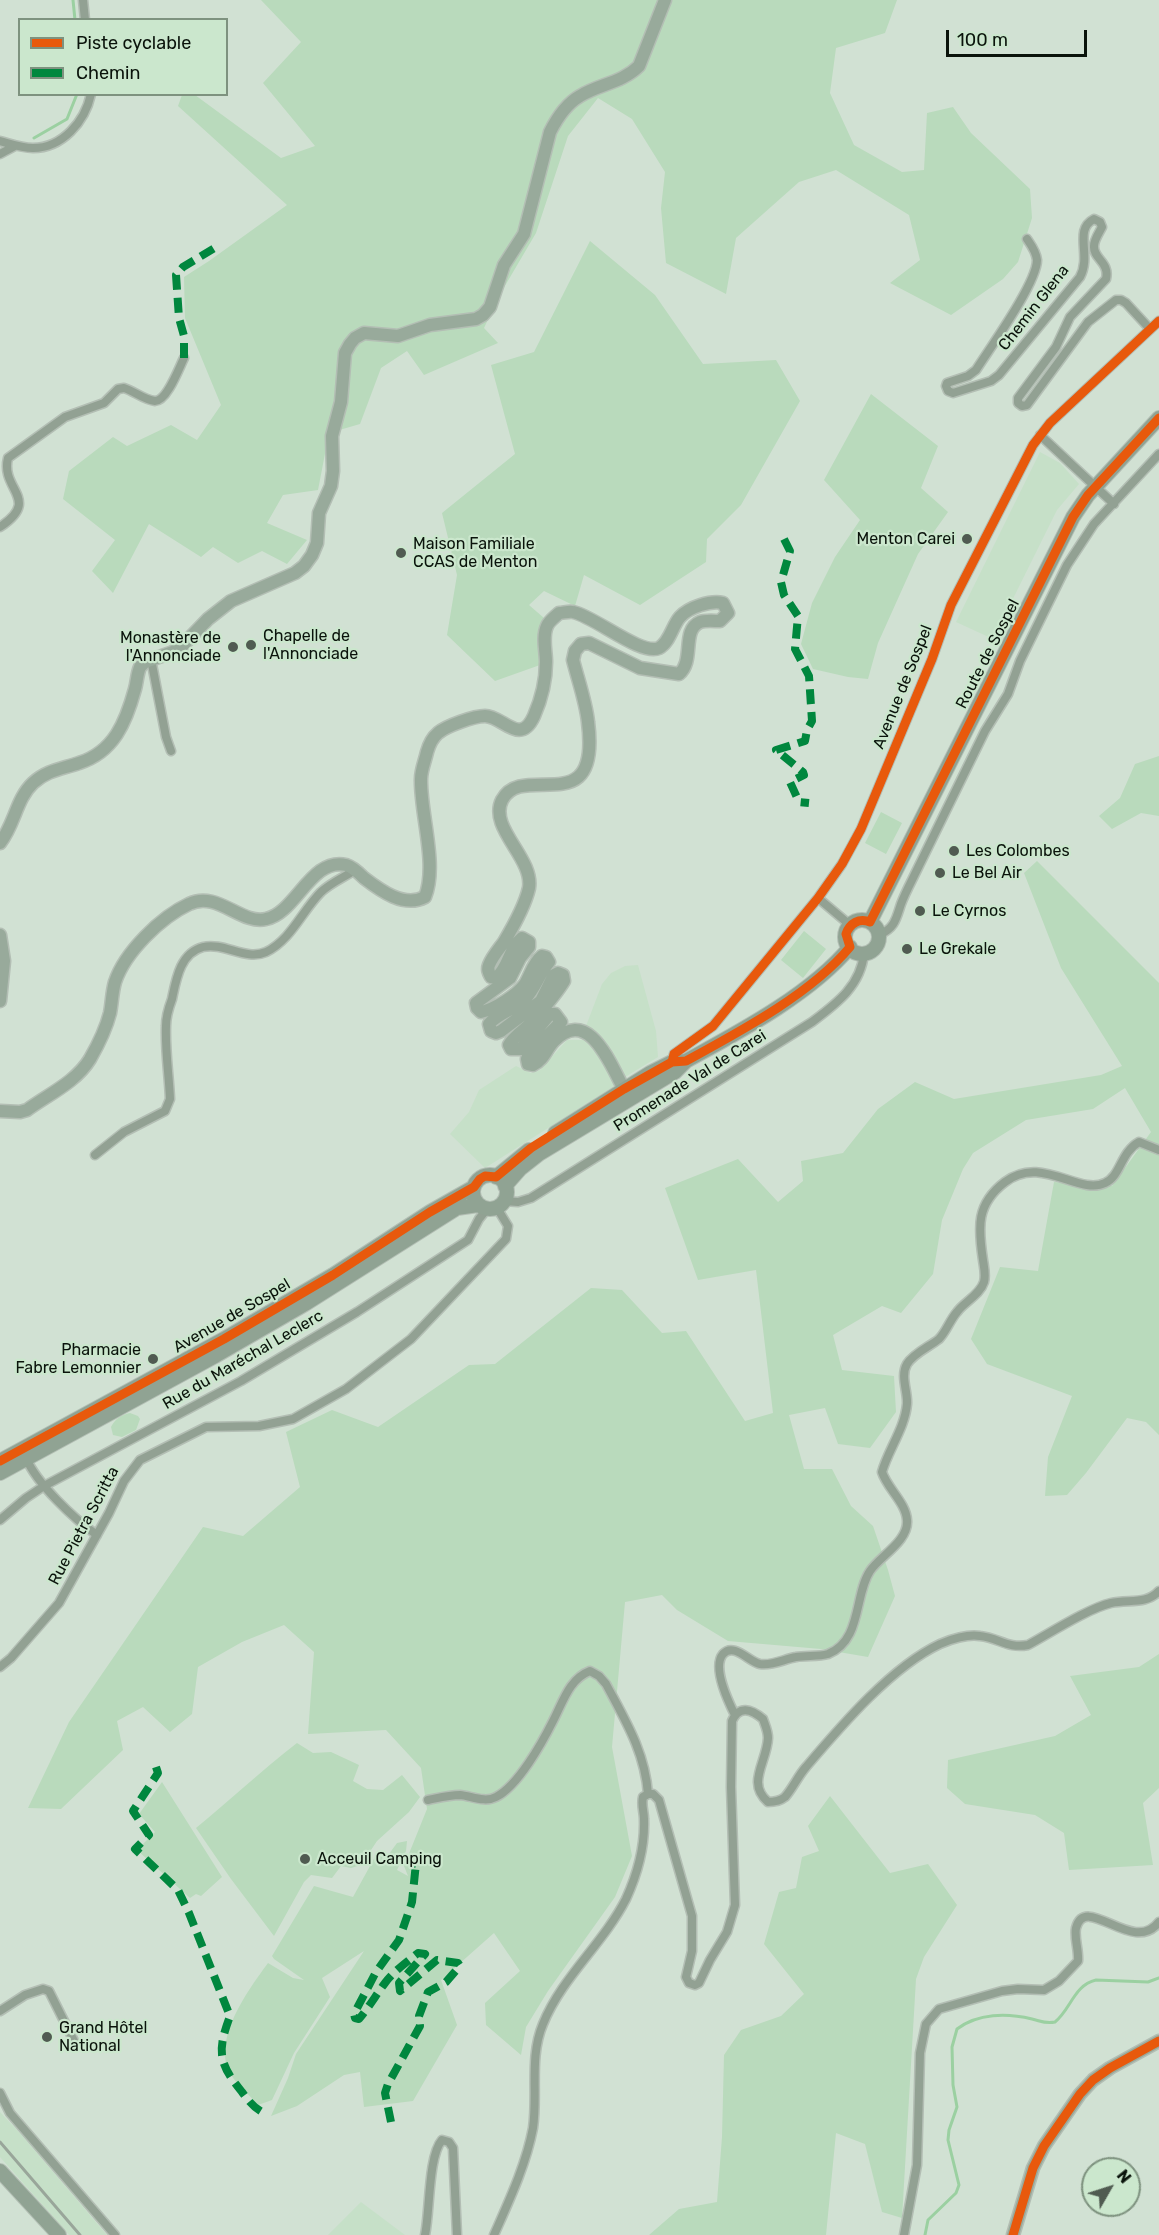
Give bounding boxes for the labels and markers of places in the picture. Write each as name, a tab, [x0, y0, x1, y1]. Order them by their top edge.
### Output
place label: Menton Carei	[856, 529, 955, 549]
marker: Menton Carei	[960, 532, 974, 546]
place label: Maison Familiale CCAS de Menton	[413, 534, 537, 572]
marker: Maison Familiale CCAS de Menton	[394, 546, 408, 560]
place label: Chapelle de l'Annonciade	[263, 626, 358, 664]
place label: Monastère de l'Annonciade	[120, 628, 221, 666]
marker: Chapelle de l'Annonciade	[244, 638, 258, 652]
marker: Monastère de l'Annonciade	[226, 640, 240, 654]
place label: Les Colombes	[966, 841, 1070, 861]
marker: Les Colombes	[947, 844, 961, 858]
place label: Le Bel Air	[952, 863, 1022, 883]
marker: Le Bel Air	[933, 866, 947, 880]
place label: Le Cyrnos	[932, 901, 1006, 921]
marker: Le Cyrnos	[913, 904, 927, 918]
place label: Le Grekale	[919, 939, 996, 959]
marker: Le Grekale	[900, 942, 914, 956]
place label: Pharmacie Fabre Lemonnier	[15, 1340, 141, 1378]
marker: Pharmacie Fabre Lemonnier	[146, 1352, 160, 1366]
place label: Acceuil Camping	[317, 1849, 442, 1869]
marker: Acceuil Camping	[298, 1852, 312, 1866]
place label: Grand Hôtel National	[59, 2018, 147, 2056]
marker: Grand Hôtel National	[40, 2030, 54, 2044]

